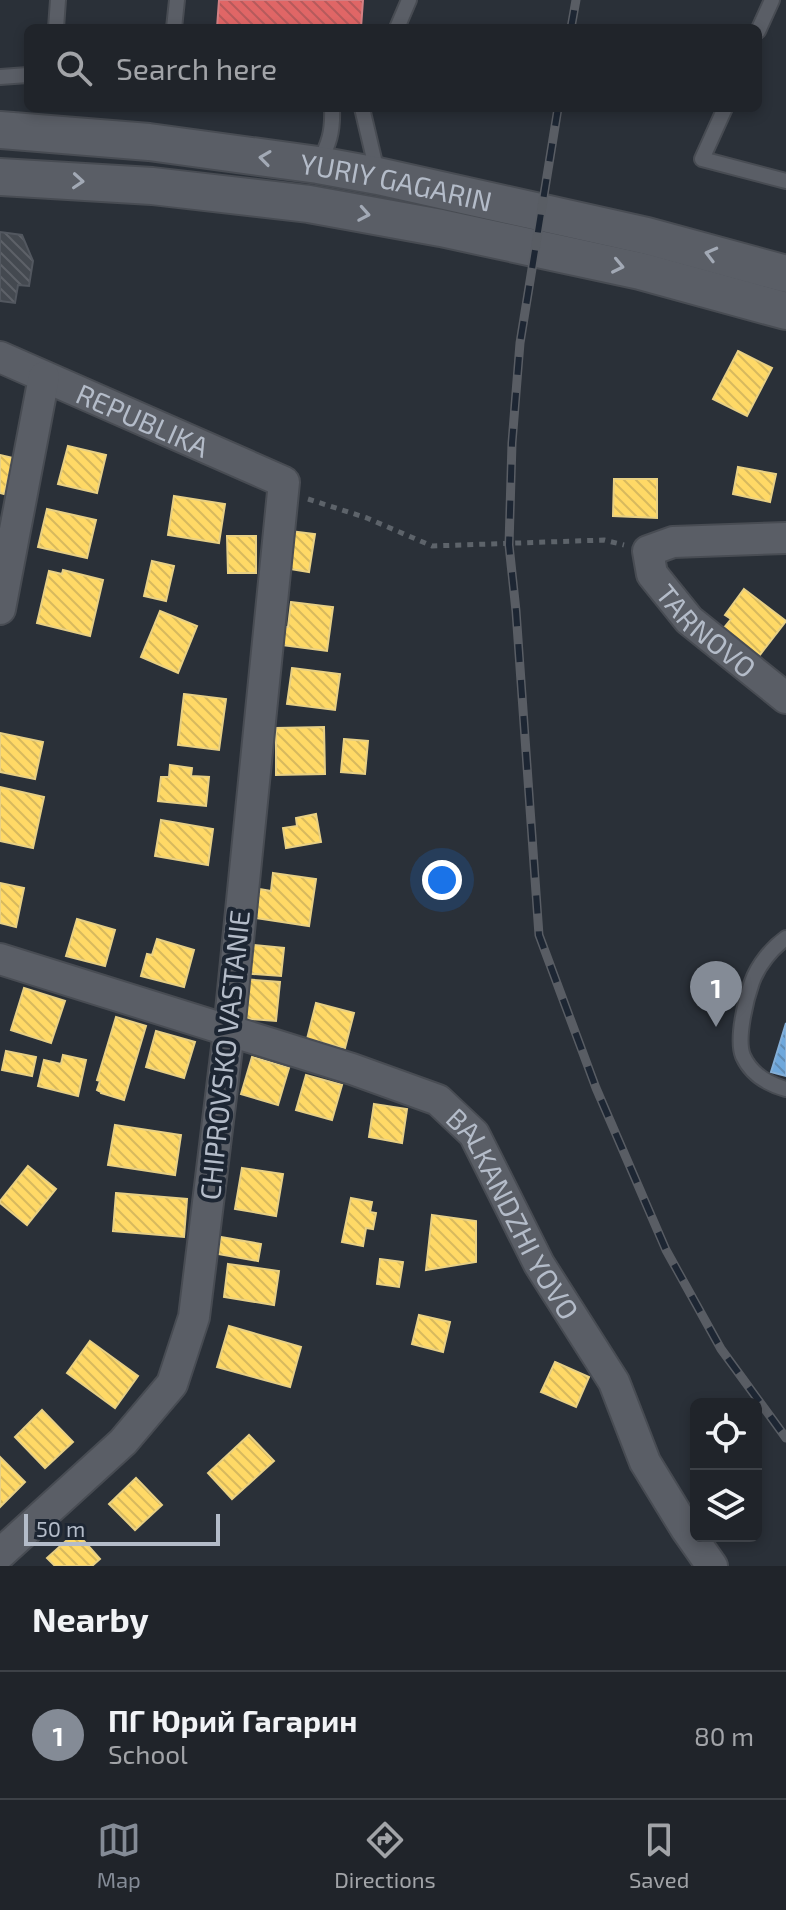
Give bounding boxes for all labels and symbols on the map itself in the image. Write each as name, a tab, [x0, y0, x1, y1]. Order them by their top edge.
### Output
street label: YURIY GAGARIN	[298, 146, 495, 218]
one-way arrow	[258, 150, 272, 167]
one-way arrow	[72, 173, 85, 190]
one-way arrow	[357, 205, 371, 222]
one-way arrow	[704, 246, 718, 263]
one-way arrow	[611, 257, 625, 274]
street label: REPUBLIKA	[71, 376, 215, 464]
street label: TARNOVO	[650, 577, 763, 684]
your location	[422, 860, 462, 900]
street label: CHIPROVSKO VASTANIE	[192, 908, 256, 1202]
pin: 1	[690, 961, 742, 1027]
street label: BALKANDZHI YOVO	[440, 1100, 587, 1326]
scale bar	[24, 1510, 220, 1546]

